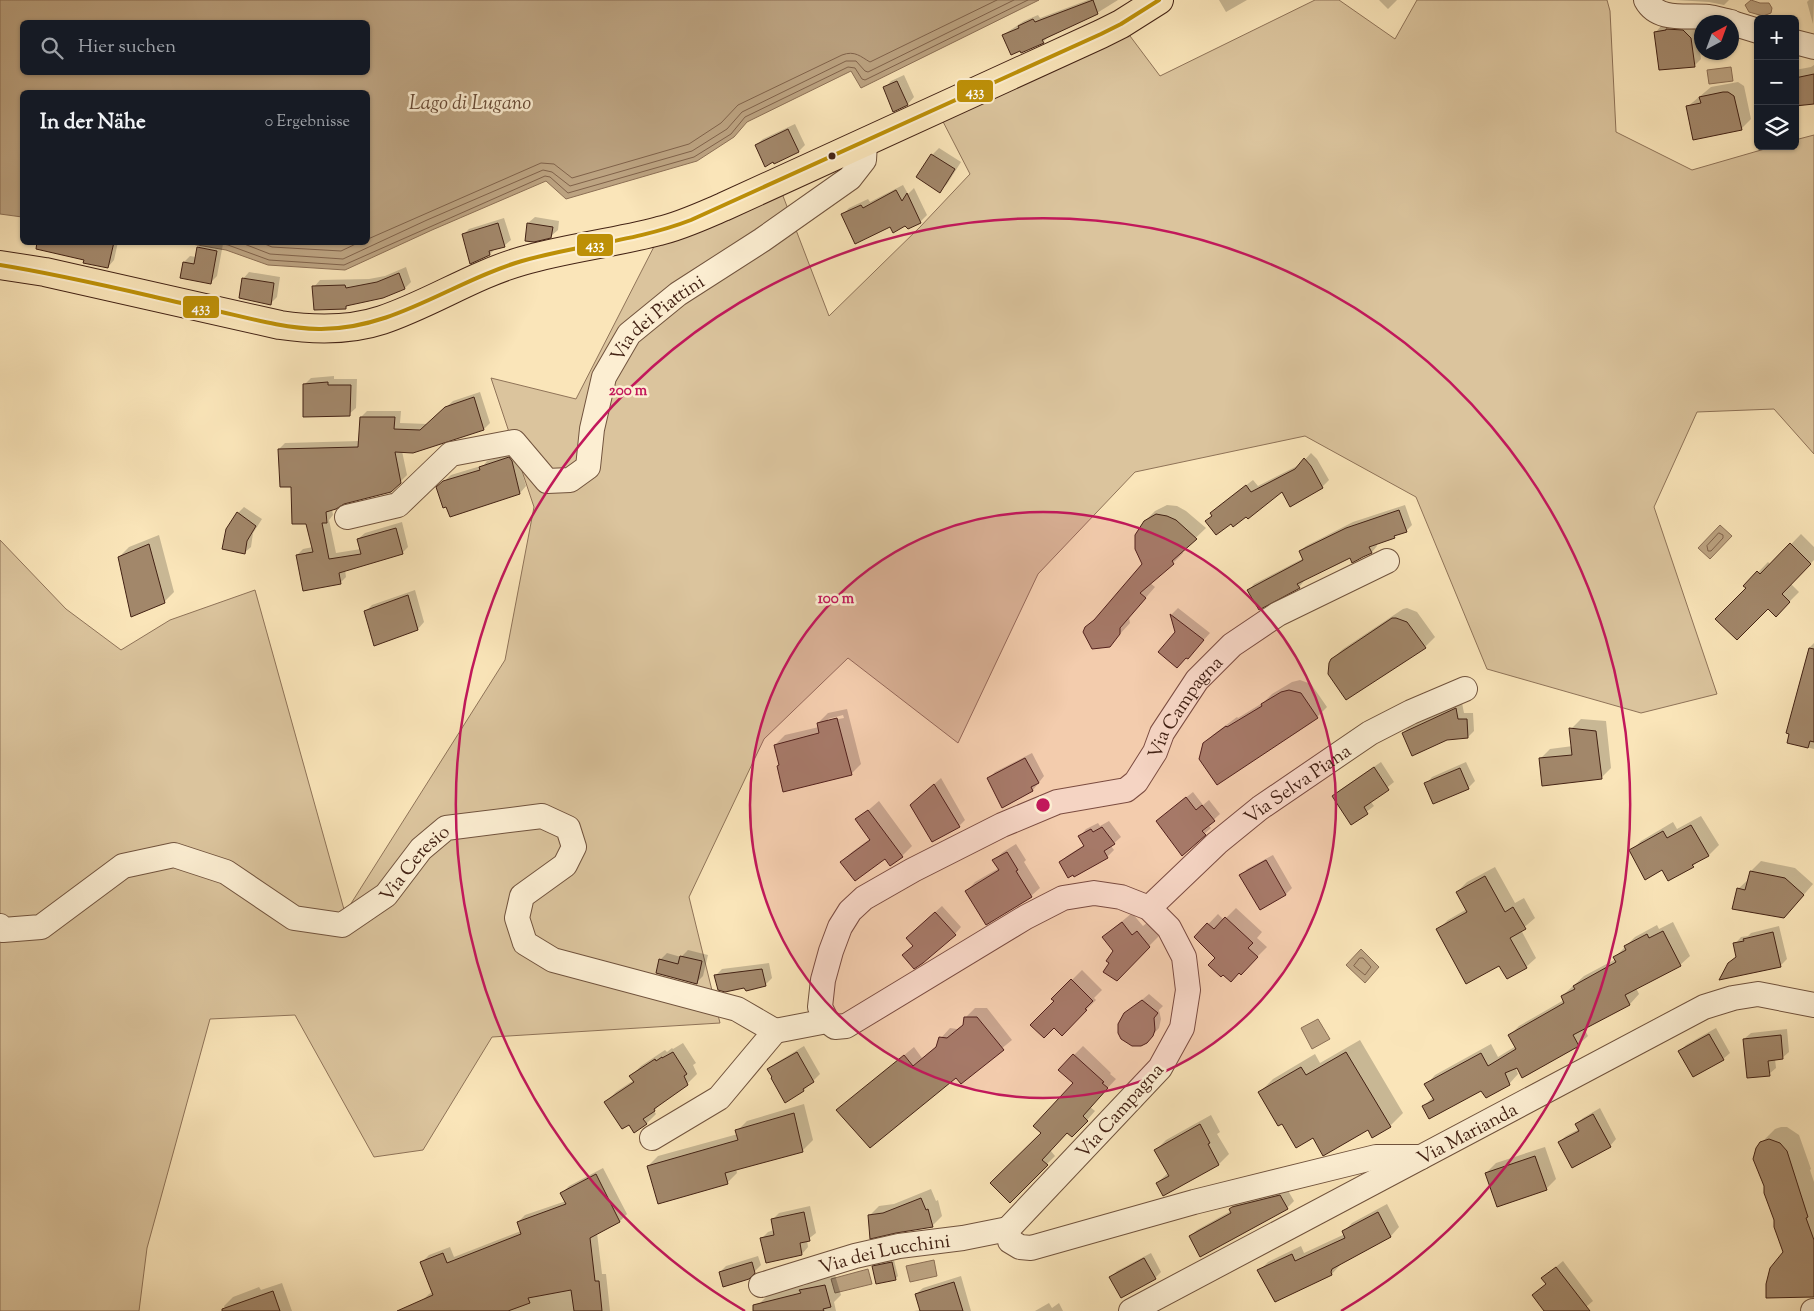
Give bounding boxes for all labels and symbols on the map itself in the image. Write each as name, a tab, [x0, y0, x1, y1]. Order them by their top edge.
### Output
north arrow	[1694, 15, 1739, 60]
line badge: 433	[956, 79, 994, 103]
text: 433	[965, 83, 985, 103]
water label: Lago di Lugano	[409, 90, 531, 119]
unlabelled marker	[827, 151, 837, 161]
line badge: 433	[576, 233, 614, 257]
text: 433	[585, 236, 605, 256]
street label: Via dei Piattini	[605, 269, 711, 367]
line badge: 433	[182, 295, 220, 319]
text: 433	[191, 299, 211, 319]
text: 200 m	[609, 381, 648, 402]
text: 100 m	[818, 589, 855, 610]
street label: Via Campagna	[1143, 650, 1230, 763]
street label: Via Selva Piana	[1239, 738, 1358, 832]
centre of rings	[1034, 796, 1052, 814]
street label: Via Ceresio	[374, 819, 456, 908]
street label: Via Campagna	[1071, 1058, 1171, 1165]
street label: Via Marianda	[1413, 1097, 1523, 1173]
street label: Via dei Lucchini	[816, 1229, 952, 1282]

